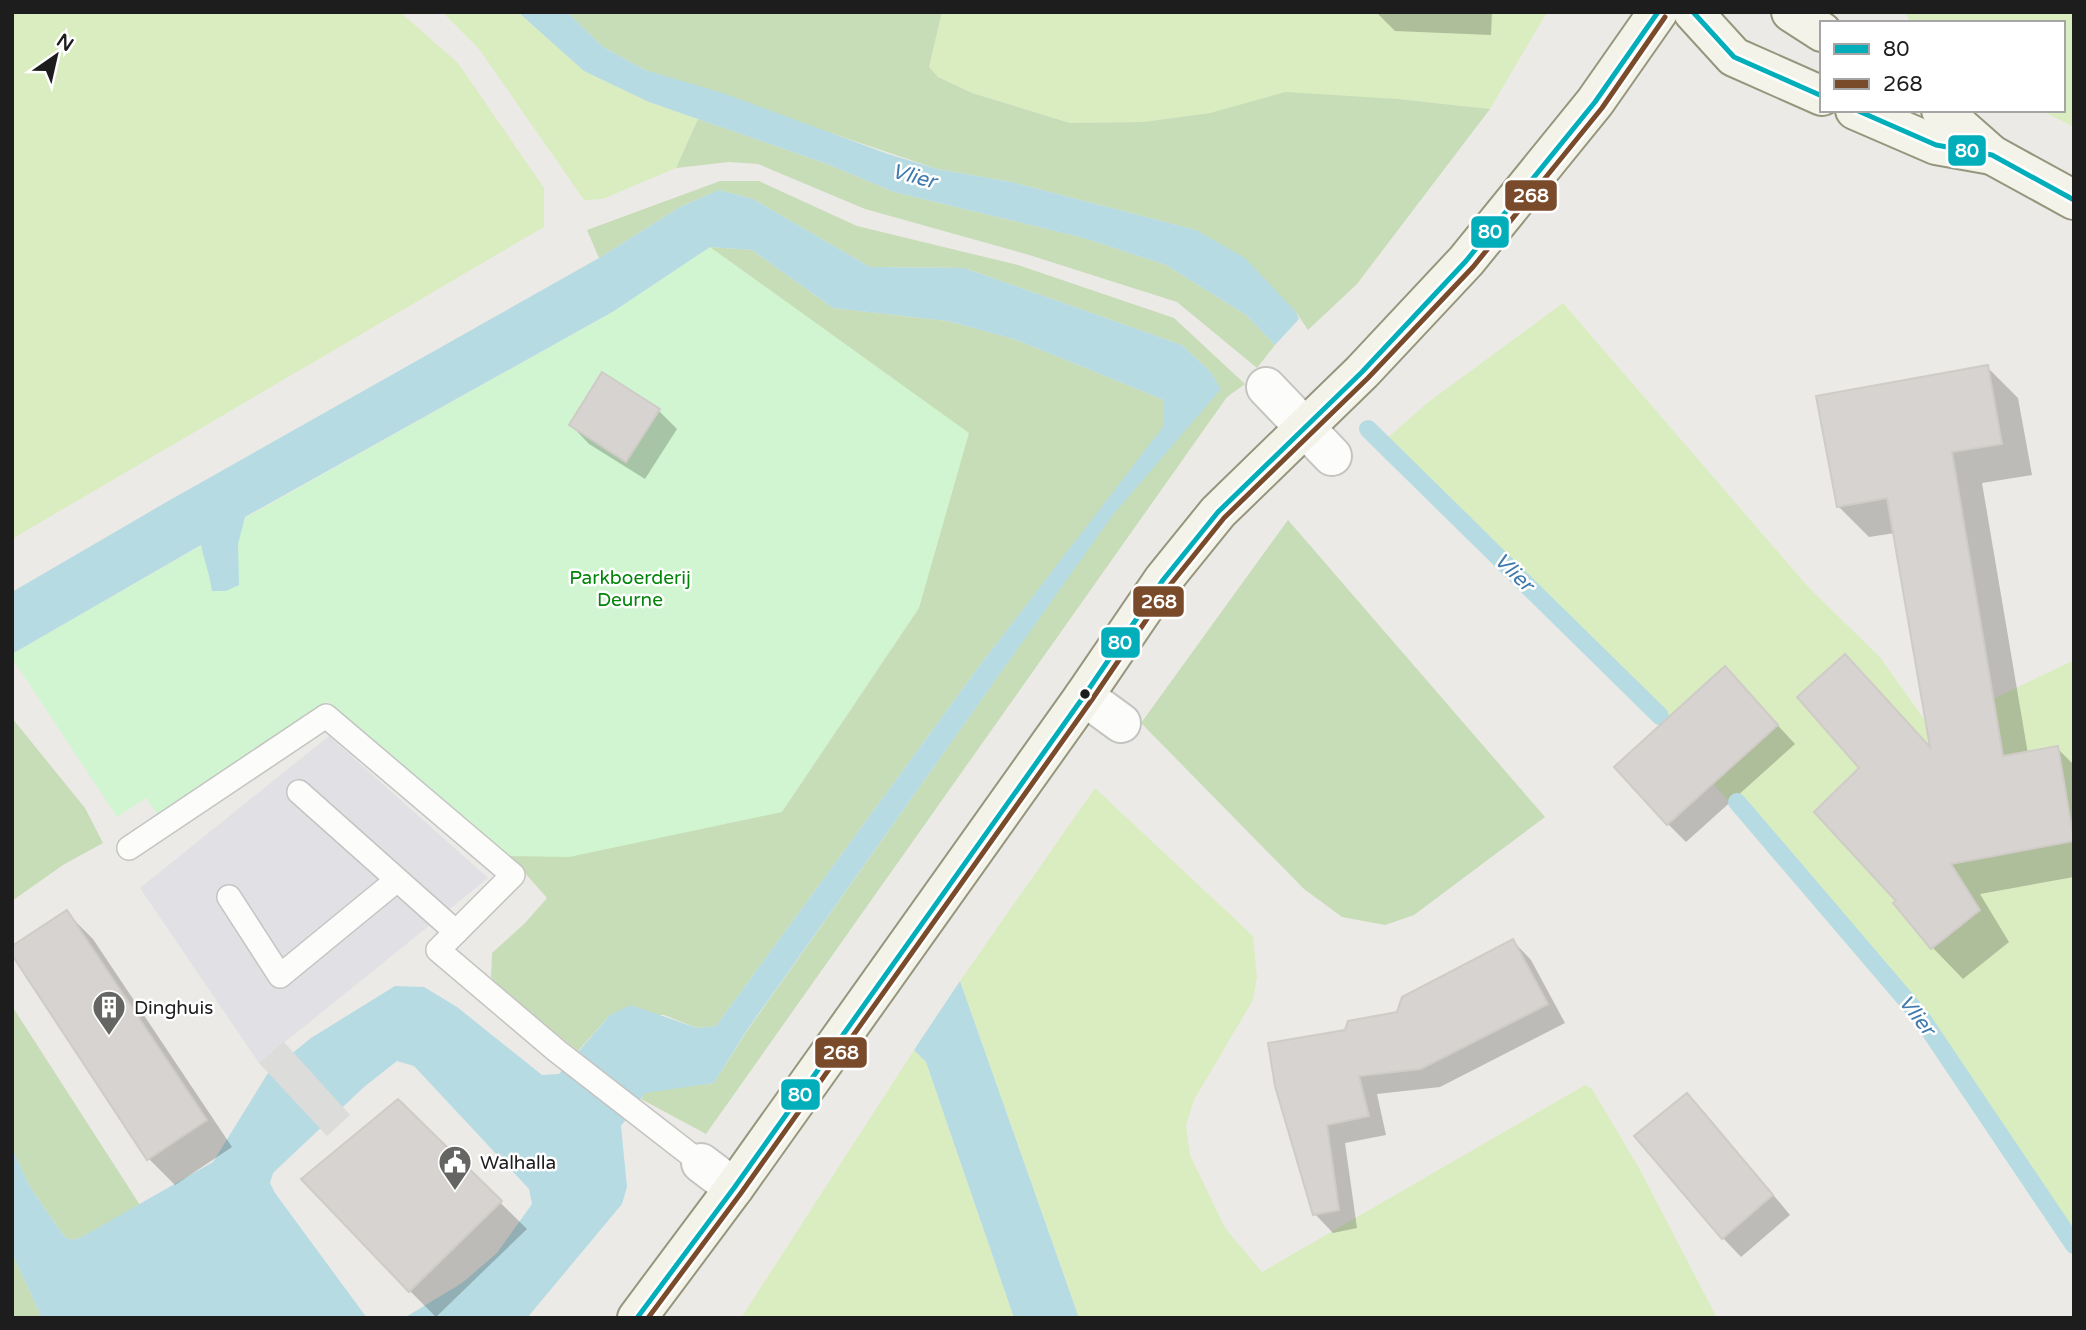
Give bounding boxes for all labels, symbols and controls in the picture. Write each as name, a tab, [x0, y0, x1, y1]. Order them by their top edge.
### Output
north arrow	[21, 21, 91, 91]
legend	[1820, 21, 2065, 112]
text: N	[52, 29, 77, 56]
text: 80	[1883, 37, 1909, 62]
text: 268	[1883, 72, 1923, 97]
line badge: 80	[1947, 134, 1987, 167]
text: 80	[1955, 140, 1979, 162]
water label: Vlier	[889, 159, 942, 195]
line badge: 268	[1504, 179, 1558, 212]
text: 268	[1513, 185, 1549, 207]
line badge: 80	[1470, 215, 1510, 249]
text: 80	[1478, 221, 1502, 243]
water label: Vlier	[1489, 548, 1541, 599]
park label: Parkboerderij Deurne	[569, 567, 691, 611]
line badge: 268	[1132, 585, 1185, 618]
text: 268	[1141, 591, 1177, 613]
line badge: 80	[1100, 626, 1141, 659]
text: 80	[1108, 632, 1132, 654]
unlabelled marker	[1078, 687, 1092, 701]
building icon: Dinghuis	[90, 988, 128, 1037]
water label: Vlier	[1893, 990, 1942, 1043]
place label: Dinghuis	[134, 997, 213, 1019]
line badge: 268	[814, 1036, 868, 1069]
text: 268	[823, 1042, 859, 1064]
line badge: 80	[780, 1078, 821, 1111]
text: 80	[788, 1084, 812, 1106]
public building icon: Walhalla	[436, 1143, 474, 1192]
place label: Walhalla	[480, 1152, 556, 1174]

